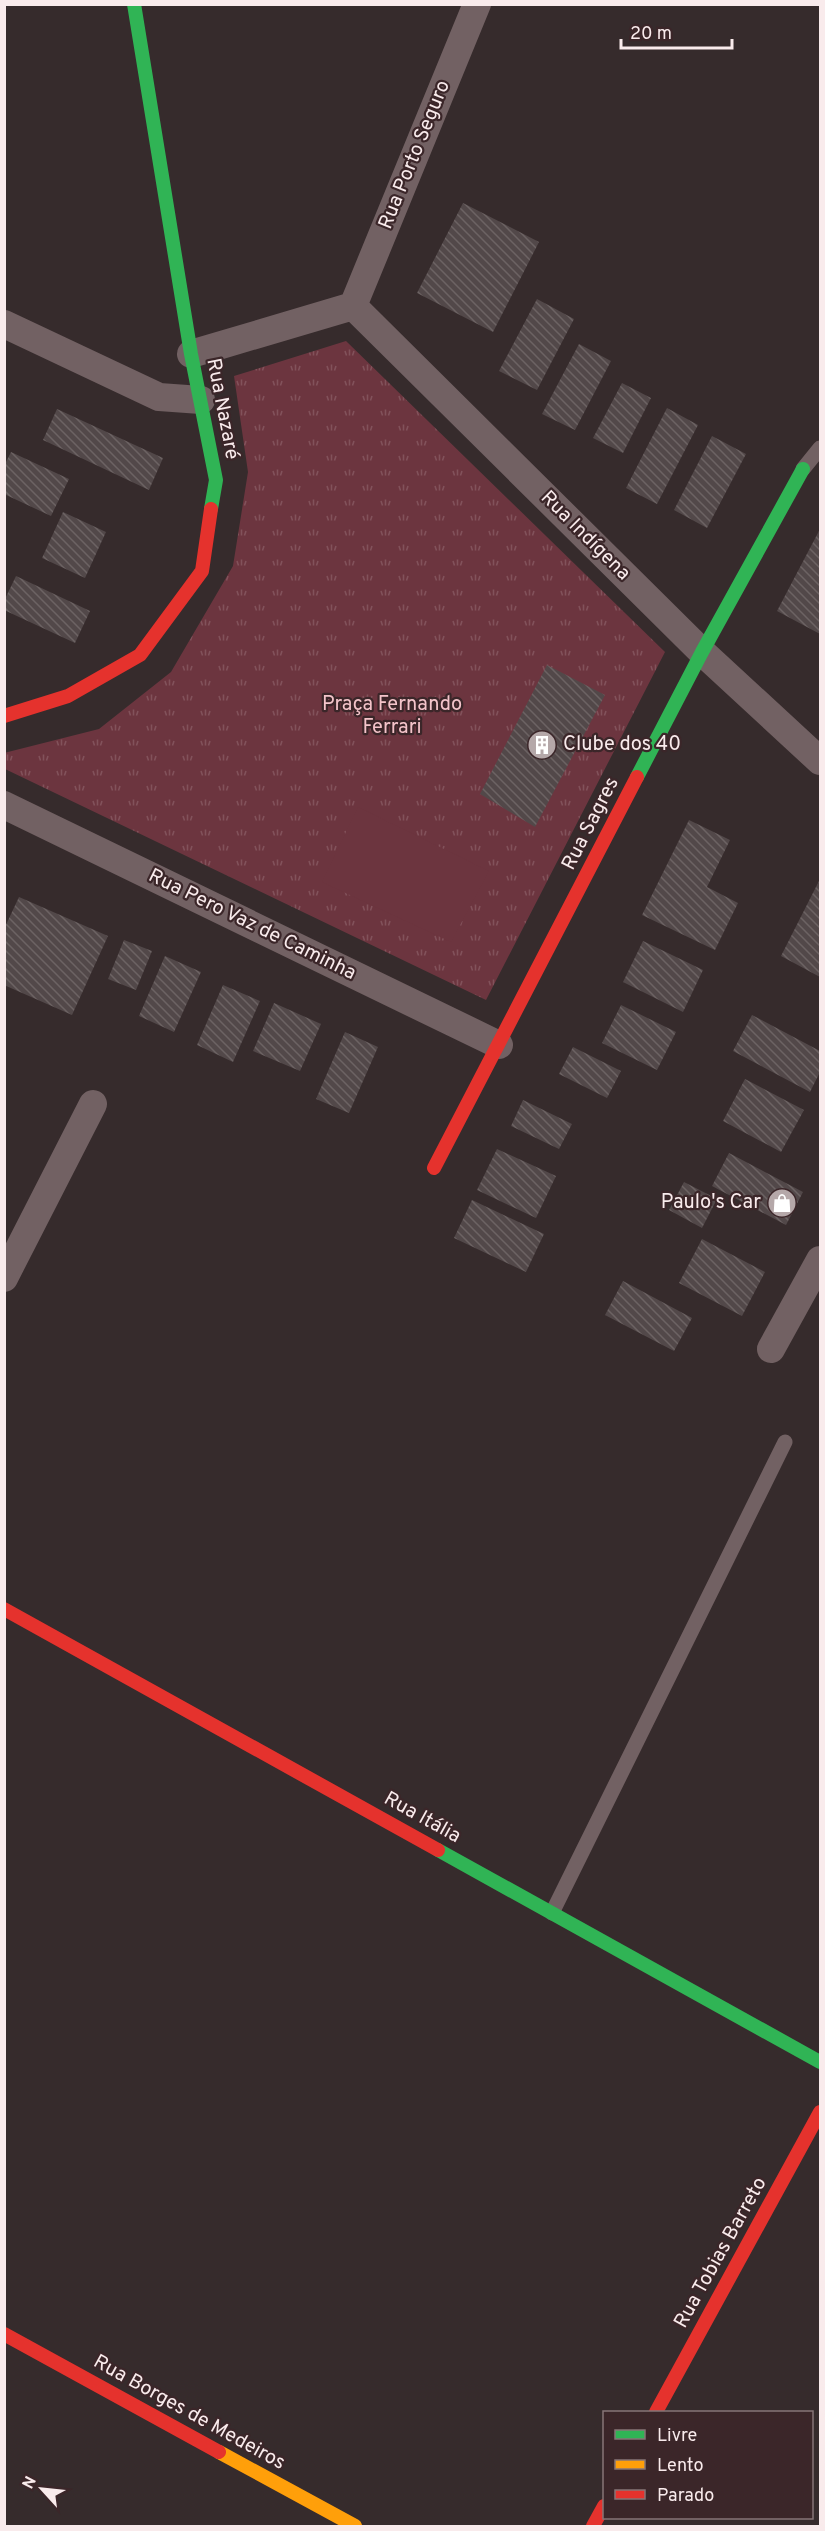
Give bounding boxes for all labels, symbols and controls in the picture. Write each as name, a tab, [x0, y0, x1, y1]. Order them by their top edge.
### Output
scale bar	[621, 12, 732, 50]
text: 20 m	[630, 23, 672, 46]
street label: Rua Porto Seguro	[373, 77, 457, 233]
street label: Rua Nazaré	[199, 356, 245, 462]
street label: Rua Indígena	[534, 485, 636, 587]
park label: Praça Fernando Ferrari	[322, 692, 462, 741]
building icon: Clube dos 40	[526, 729, 558, 761]
place label: Clube dos 40	[563, 732, 681, 758]
street label: Rua Sagres	[556, 773, 626, 875]
street label: Rua Pero Vaz de Caminha	[144, 863, 360, 987]
shop icon: Paulo's Car	[766, 1187, 798, 1219]
place label: Paulo's Car	[661, 1190, 761, 1216]
street label: Rua Itália	[379, 1786, 465, 1850]
street label: Rua Tobias Barreto	[669, 2173, 773, 2333]
street label: Rua Borges de Medeiros	[88, 2349, 290, 2477]
legend	[603, 2411, 813, 2519]
text: Livre	[657, 2425, 697, 2448]
text: Lento	[657, 2455, 703, 2478]
north arrow	[12, 2459, 72, 2519]
text: N	[19, 2473, 42, 2493]
text: Parado	[657, 2485, 714, 2508]

